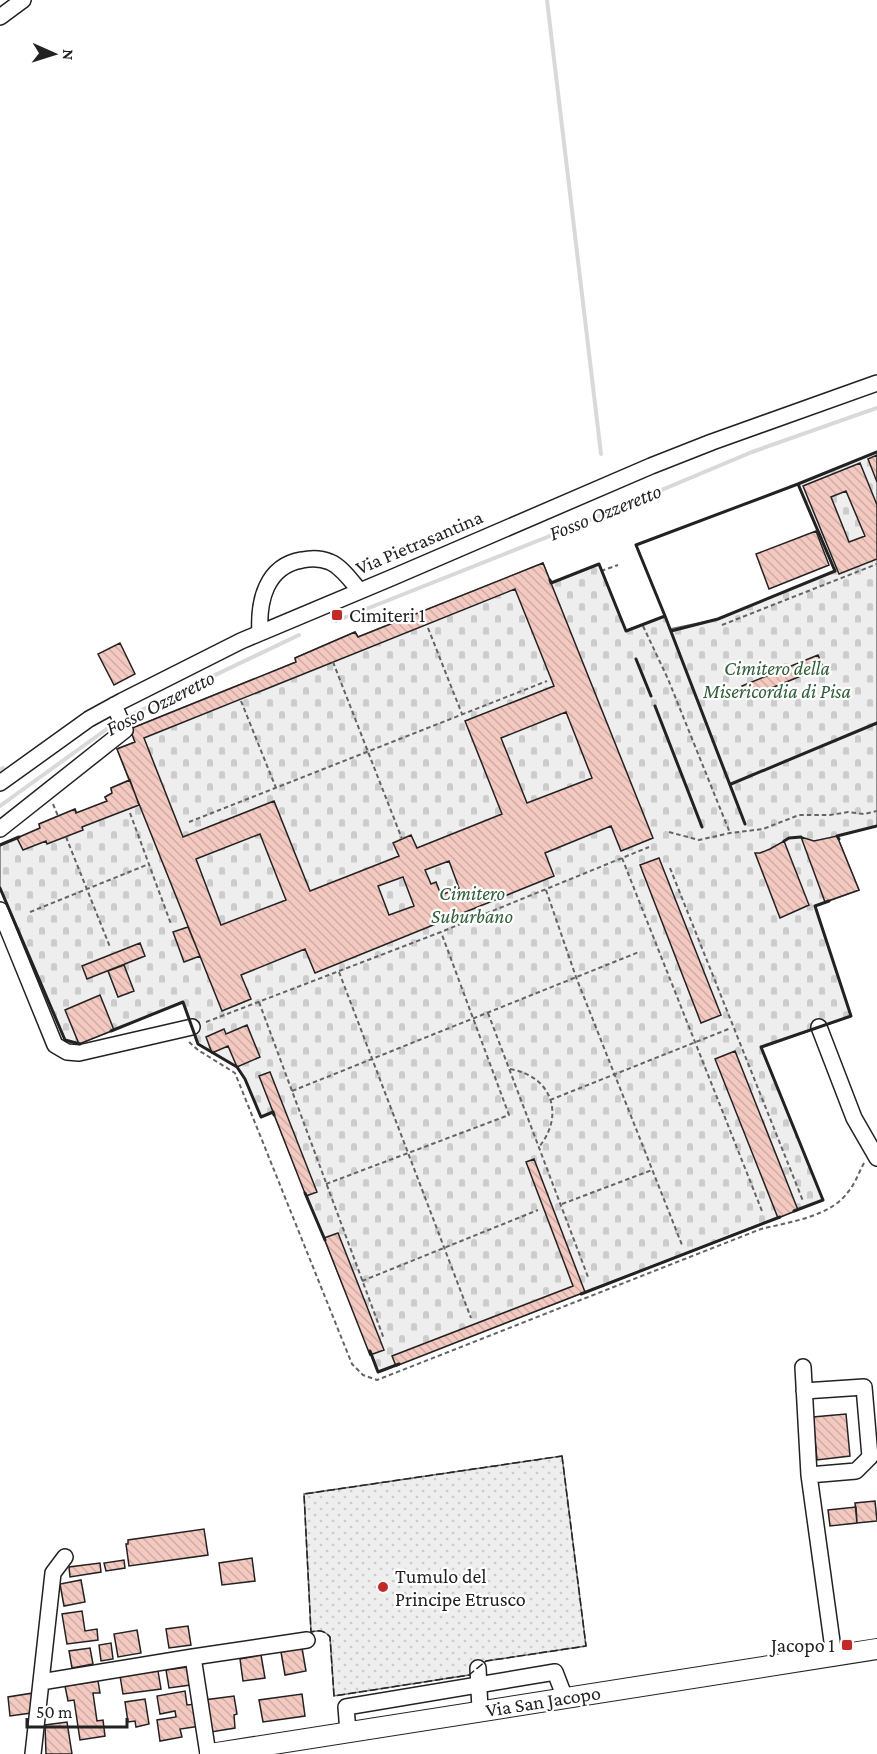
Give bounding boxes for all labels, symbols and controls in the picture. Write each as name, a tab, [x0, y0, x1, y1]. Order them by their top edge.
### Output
north arrow	[24, 24, 84, 84]
text: N	[60, 49, 77, 61]
water label: Fosso Ozzeretto	[545, 479, 665, 545]
street label: Via Pietrasantina	[352, 505, 486, 579]
place label: Cimiteri 1	[349, 604, 425, 626]
marker: Cimiteri 1	[330, 608, 344, 622]
park label: Cimitero della Misericordia di Pisa	[702, 657, 851, 702]
water label: Fosso Ozzeretto	[102, 665, 218, 741]
park label: Cimitero Suburbano	[431, 882, 513, 927]
place label: Tumulo del Principe Etrusco	[395, 1565, 526, 1611]
marker: Tumulo del Principe Etrusco	[376, 1580, 390, 1594]
place label: Jacopo 1	[769, 1634, 835, 1657]
marker: Jacopo 1	[840, 1638, 854, 1652]
street label: Via San Jacopo	[484, 1681, 602, 1722]
scale bar	[27, 1691, 128, 1729]
text: 50 m	[36, 1702, 73, 1722]

